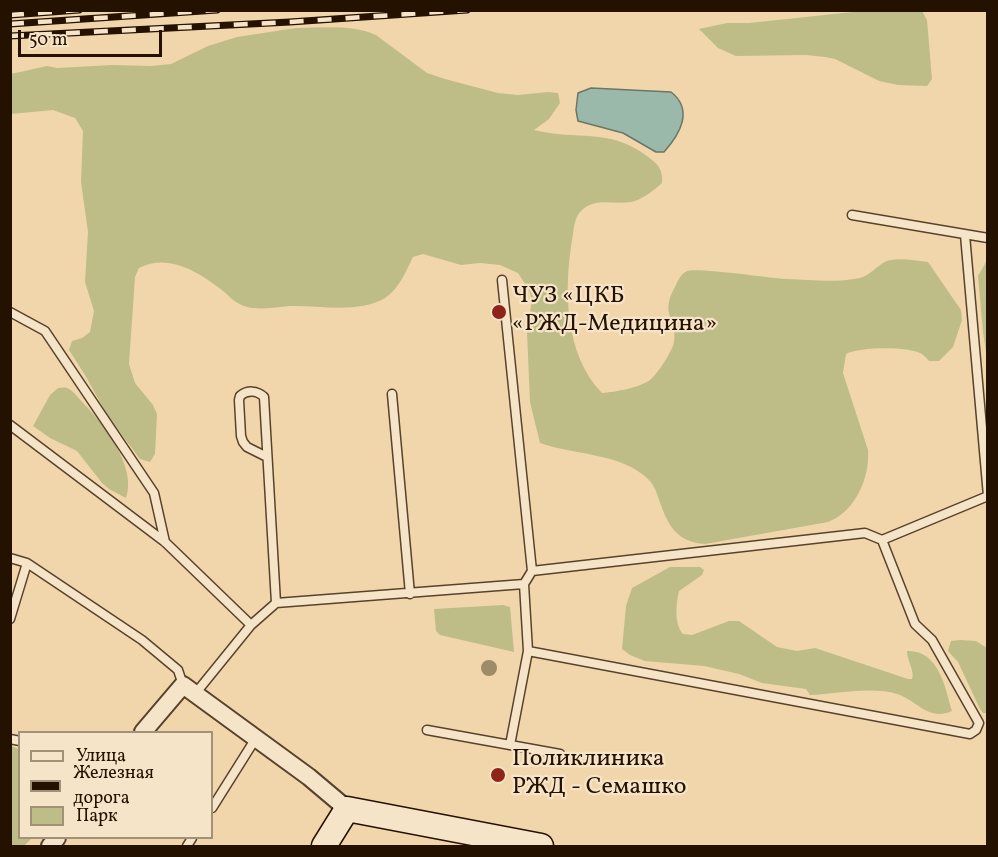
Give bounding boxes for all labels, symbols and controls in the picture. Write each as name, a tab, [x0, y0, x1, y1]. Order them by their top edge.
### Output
scale bar	[21, 18, 165, 56]
text: 50 m	[29, 28, 68, 53]
place label: ЧУЗ «ЦКБ «РЖД-Медицина»	[512, 284, 717, 340]
marker: ЧУЗ «ЦКБ «РЖД-Медицина»	[490, 303, 508, 321]
legend	[18, 731, 213, 839]
text: Улица	[76, 744, 126, 769]
place label: Поликлиника РЖД - Семашко	[512, 747, 686, 803]
text: Железная дорога	[73, 761, 154, 811]
marker: Поликлиника РЖД - Семашко	[489, 766, 507, 784]
text: Парк	[76, 804, 118, 829]

